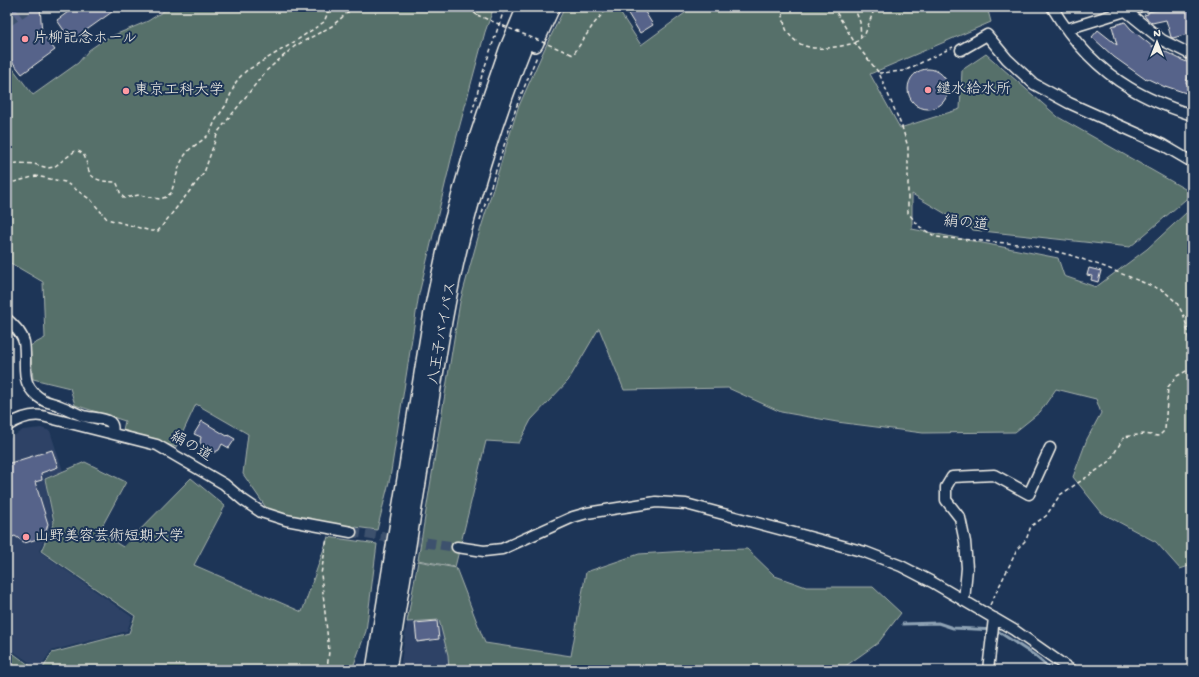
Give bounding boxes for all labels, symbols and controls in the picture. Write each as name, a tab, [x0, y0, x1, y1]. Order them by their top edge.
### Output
north arrow	[1137, 22, 1177, 62]
text: N	[1153, 28, 1161, 40]
place label: 片柳記念ホール	[33, 29, 137, 48]
marker: 片柳記念ホール	[20, 34, 30, 44]
place label: 鑓水給水所	[936, 80, 1011, 99]
place label: 東京工科大学	[134, 81, 224, 100]
marker: 鑓水給水所	[923, 85, 933, 95]
marker: 東京工科大学	[121, 86, 131, 96]
street label: 絹の道	[943, 213, 989, 235]
street label: 八王子バイパス	[425, 280, 461, 386]
street label: 絹の道	[167, 428, 215, 466]
place label: 山野美容芸術短期大学	[34, 527, 184, 546]
marker: 山野美容芸術短期大学	[21, 532, 31, 542]

